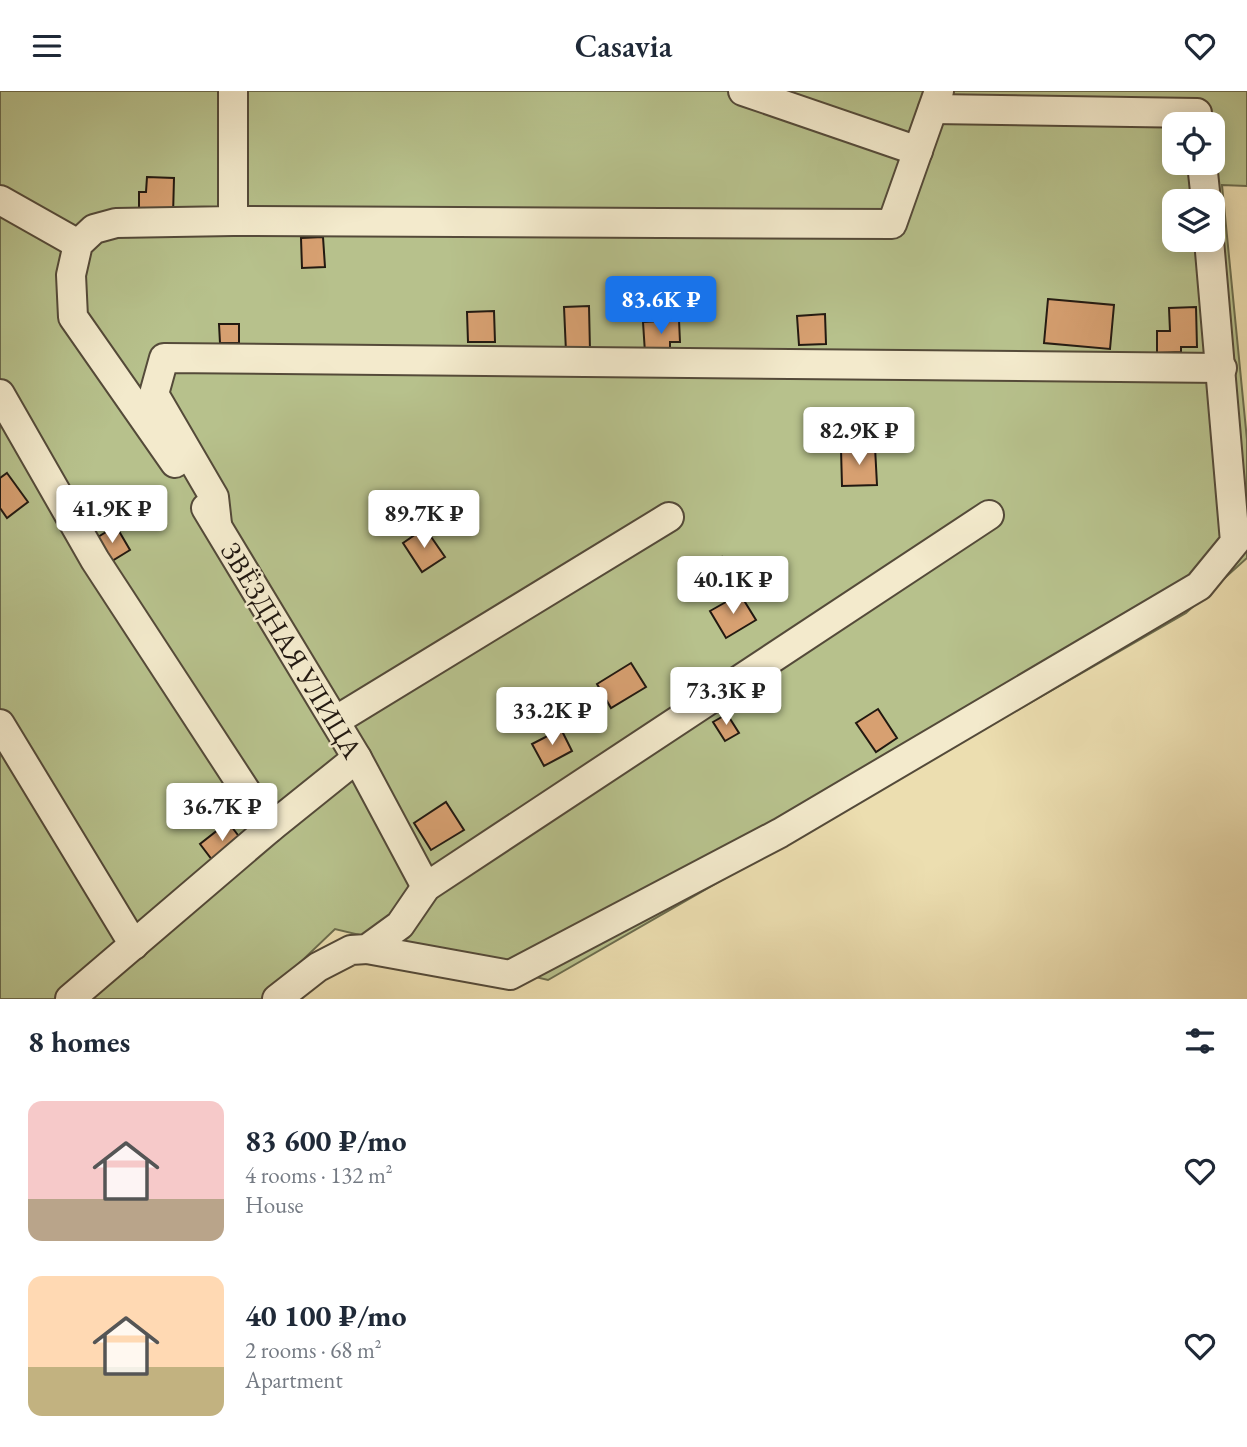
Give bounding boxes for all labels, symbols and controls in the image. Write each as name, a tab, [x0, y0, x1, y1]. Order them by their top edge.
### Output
text: Casavia	[575, 25, 672, 67]
icon: menu	[28, 27, 66, 65]
icon: heart	[1181, 27, 1219, 65]
map controls	[1162, 112, 1225, 252]
button: locate	[1162, 112, 1225, 175]
button: layers	[1162, 189, 1225, 252]
pin: 83.6K ₽	[596, 277, 726, 336]
text: 83.6K ₽	[621, 284, 701, 314]
pin: 82.9K ₽	[794, 407, 924, 467]
text: 82.9K ₽	[819, 415, 899, 445]
pin: 41.9K ₽	[47, 485, 177, 545]
pin: 89.7K ₽	[359, 491, 489, 550]
text: 41.9K ₽	[72, 493, 152, 523]
text: 89.7K ₽	[384, 498, 464, 528]
street label: ЗВЁЗДНАЯ УЛИЦА	[213, 535, 371, 765]
pin: 40.1K ₽	[668, 557, 798, 616]
text: 40.1K ₽	[693, 564, 773, 594]
pin: 73.3K ₽	[661, 667, 791, 727]
text: 73.3K ₽	[686, 675, 766, 705]
pin: 33.2K ₽	[487, 687, 617, 747]
text: 33.2K ₽	[512, 695, 592, 725]
pin: 36.7K ₽	[157, 783, 287, 843]
text: 36.7K ₽	[182, 791, 262, 821]
text: 8 homes	[28, 1022, 130, 1061]
icon: filters	[1181, 1022, 1219, 1060]
text: 83 600 ₽/mo	[245, 1121, 407, 1160]
icon: home	[84, 1129, 168, 1213]
icon: heart	[1181, 1152, 1219, 1190]
text: 4 rooms · 132 m²	[245, 1160, 393, 1190]
text: House	[245, 1190, 304, 1220]
text: 40 100 ₽/mo	[245, 1296, 407, 1335]
icon: home	[84, 1304, 168, 1388]
icon: heart	[1181, 1327, 1219, 1365]
text: 2 rooms · 68 m²	[245, 1335, 382, 1365]
text: Apartment	[245, 1365, 343, 1395]

